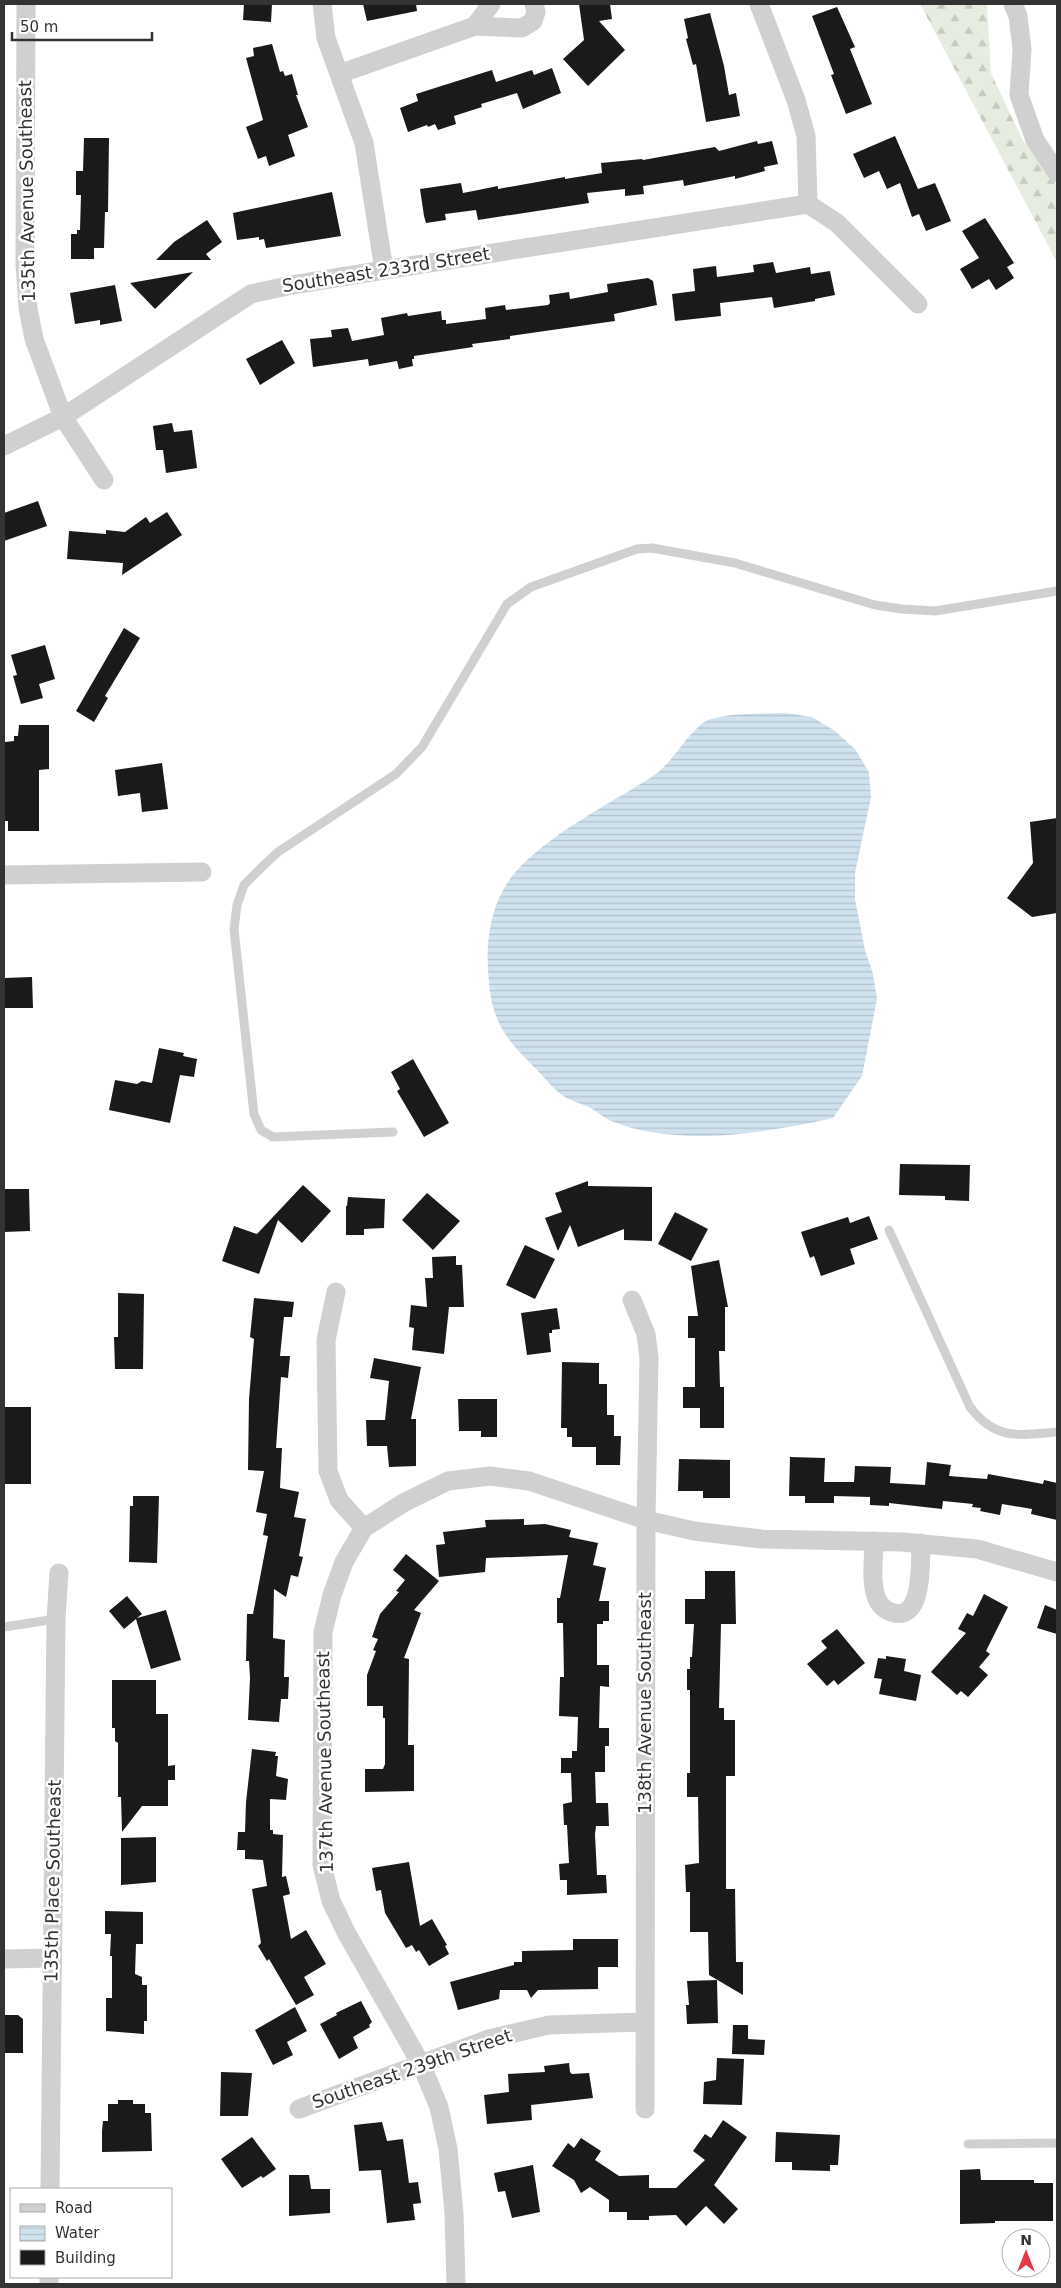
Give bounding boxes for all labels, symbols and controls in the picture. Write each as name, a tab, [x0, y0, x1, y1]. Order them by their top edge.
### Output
scale bar	[12, 10, 152, 42]
text: 50 m	[20, 18, 58, 36]
street label: 135th Avenue Southeast	[14, 80, 39, 302]
street label: Southeast 233rd Street	[281, 243, 491, 296]
street label: 138th Avenue Southeast	[634, 1592, 655, 1814]
street label: 137th Avenue Southeast	[312, 1651, 337, 1873]
street label: 135th Place Southeast	[40, 1779, 65, 1983]
street label: Southeast 239th Street	[309, 2024, 514, 2113]
legend	[10, 2188, 172, 2278]
text: Road	[55, 2199, 93, 2217]
text: Water	[55, 2224, 100, 2242]
north arrow	[1001, 2228, 1051, 2278]
text: N	[1020, 2232, 1032, 2248]
text: Building	[55, 2249, 116, 2267]

